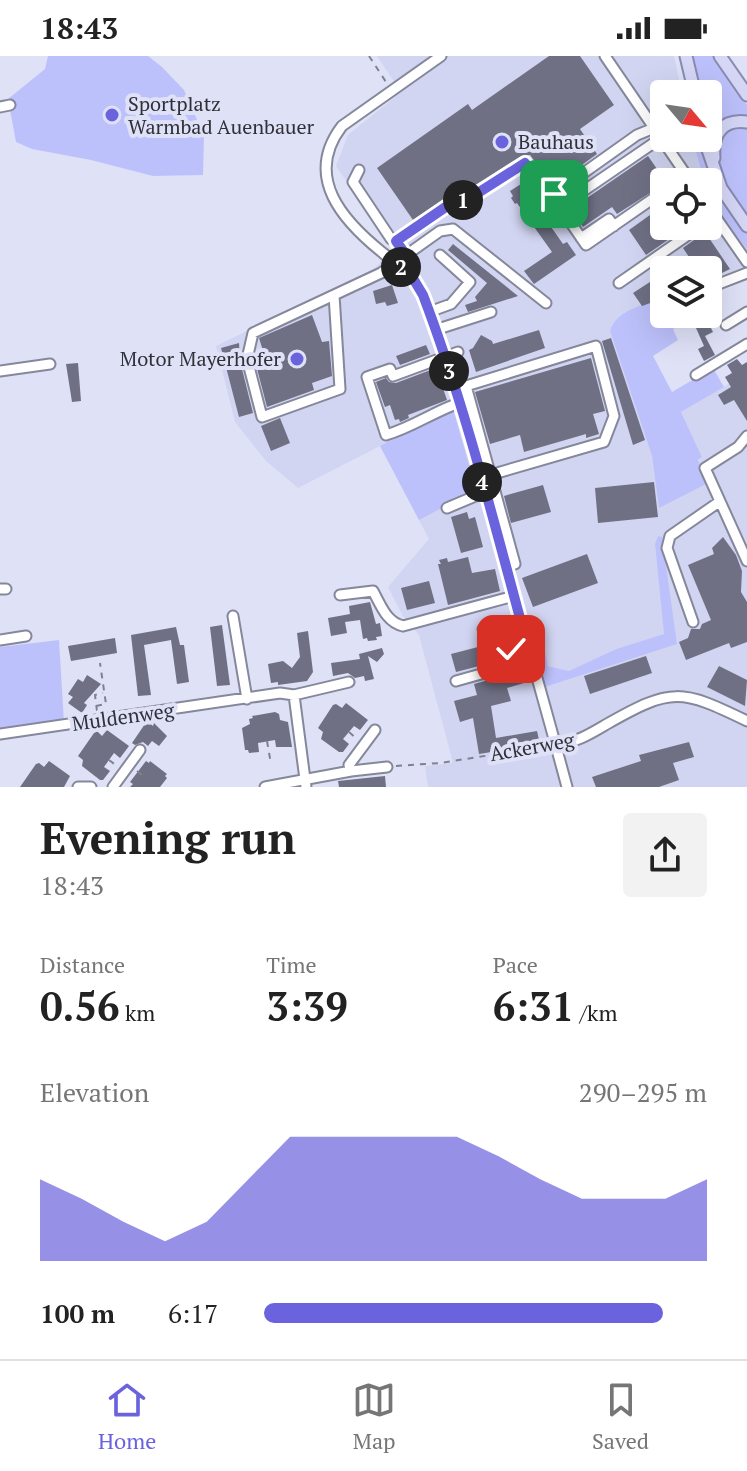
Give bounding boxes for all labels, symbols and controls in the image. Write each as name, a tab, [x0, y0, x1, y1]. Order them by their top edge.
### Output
text: 18:43	[40, 8, 118, 48]
north arrow	[650, 80, 722, 152]
map controls	[650, 80, 722, 328]
place label: Sportplatz Warmbad Auenbauer	[128, 90, 315, 140]
marker: Sportplatz Warmbad Auenbauer	[103, 106, 121, 124]
place label: Bauhaus	[518, 128, 594, 155]
marker: Bauhaus	[493, 133, 511, 151]
pin	[520, 160, 588, 228]
button: locate	[650, 168, 722, 240]
icon: arrive	[532, 172, 576, 216]
pin: 1	[443, 180, 483, 220]
text: 1	[457, 185, 469, 214]
pin: 2	[381, 247, 421, 287]
text: 2	[395, 252, 407, 281]
button: layers	[650, 256, 722, 328]
place label: Motor Mayerhofer	[120, 345, 281, 372]
marker: Motor Mayerhofer	[288, 350, 306, 368]
pin: 3	[429, 351, 469, 391]
text: 3	[443, 356, 455, 385]
pin: 4	[462, 462, 502, 502]
text: 4	[476, 467, 488, 496]
pin	[477, 615, 545, 683]
icon: check	[489, 627, 533, 671]
street label: Muldenweg	[70, 696, 176, 737]
street label: Ackerweg	[488, 726, 577, 767]
text: Evening run	[40, 808, 296, 867]
button: share	[623, 813, 707, 897]
text: 18:43	[40, 868, 104, 902]
text: Distance	[40, 950, 125, 979]
text: Time	[266, 950, 317, 979]
text: Pace	[493, 950, 538, 979]
text: 0.56	[40, 979, 120, 1032]
text: 3:39	[266, 979, 348, 1032]
text: 6:31	[493, 979, 574, 1032]
text: km	[120, 998, 155, 1027]
text: /km	[574, 998, 617, 1027]
text: Elevation	[40, 1075, 149, 1109]
text: 290–295 m	[579, 1075, 707, 1109]
text: 100 m	[40, 1296, 115, 1330]
text: 6:17	[168, 1296, 218, 1330]
tab: Home	[98, 1378, 156, 1455]
tab: Map	[352, 1378, 396, 1455]
tab: Saved	[592, 1378, 649, 1455]

